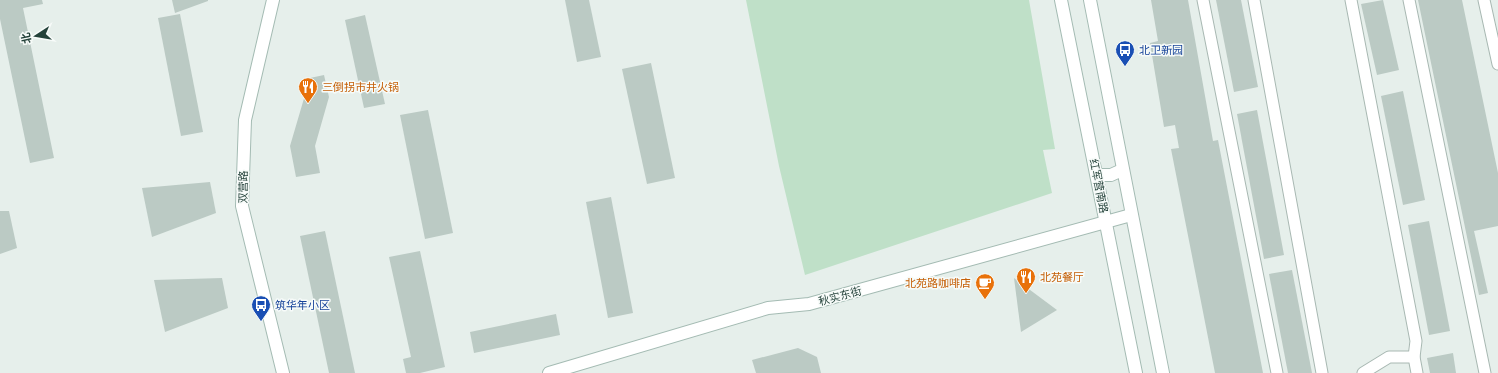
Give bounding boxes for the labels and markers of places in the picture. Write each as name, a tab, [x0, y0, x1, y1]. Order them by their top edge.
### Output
bus stop icon: 北卫新园	[1114, 39, 1136, 67]
place label: 北卫新园	[1139, 43, 1183, 57]
restaurant icon: 三倒拐市井火锅	[297, 76, 319, 104]
place label: 三倒拐市井火锅	[322, 80, 399, 94]
restaurant icon: 北苑餐厅	[1015, 266, 1037, 294]
place label: 北苑餐厅	[1040, 270, 1084, 284]
cafe icon: 北苑路咖啡店	[974, 272, 996, 300]
place label: 北苑路咖啡店	[905, 276, 971, 290]
bus stop icon: 筑华年小区	[250, 294, 272, 322]
place label: 筑华年小区	[275, 298, 330, 312]

